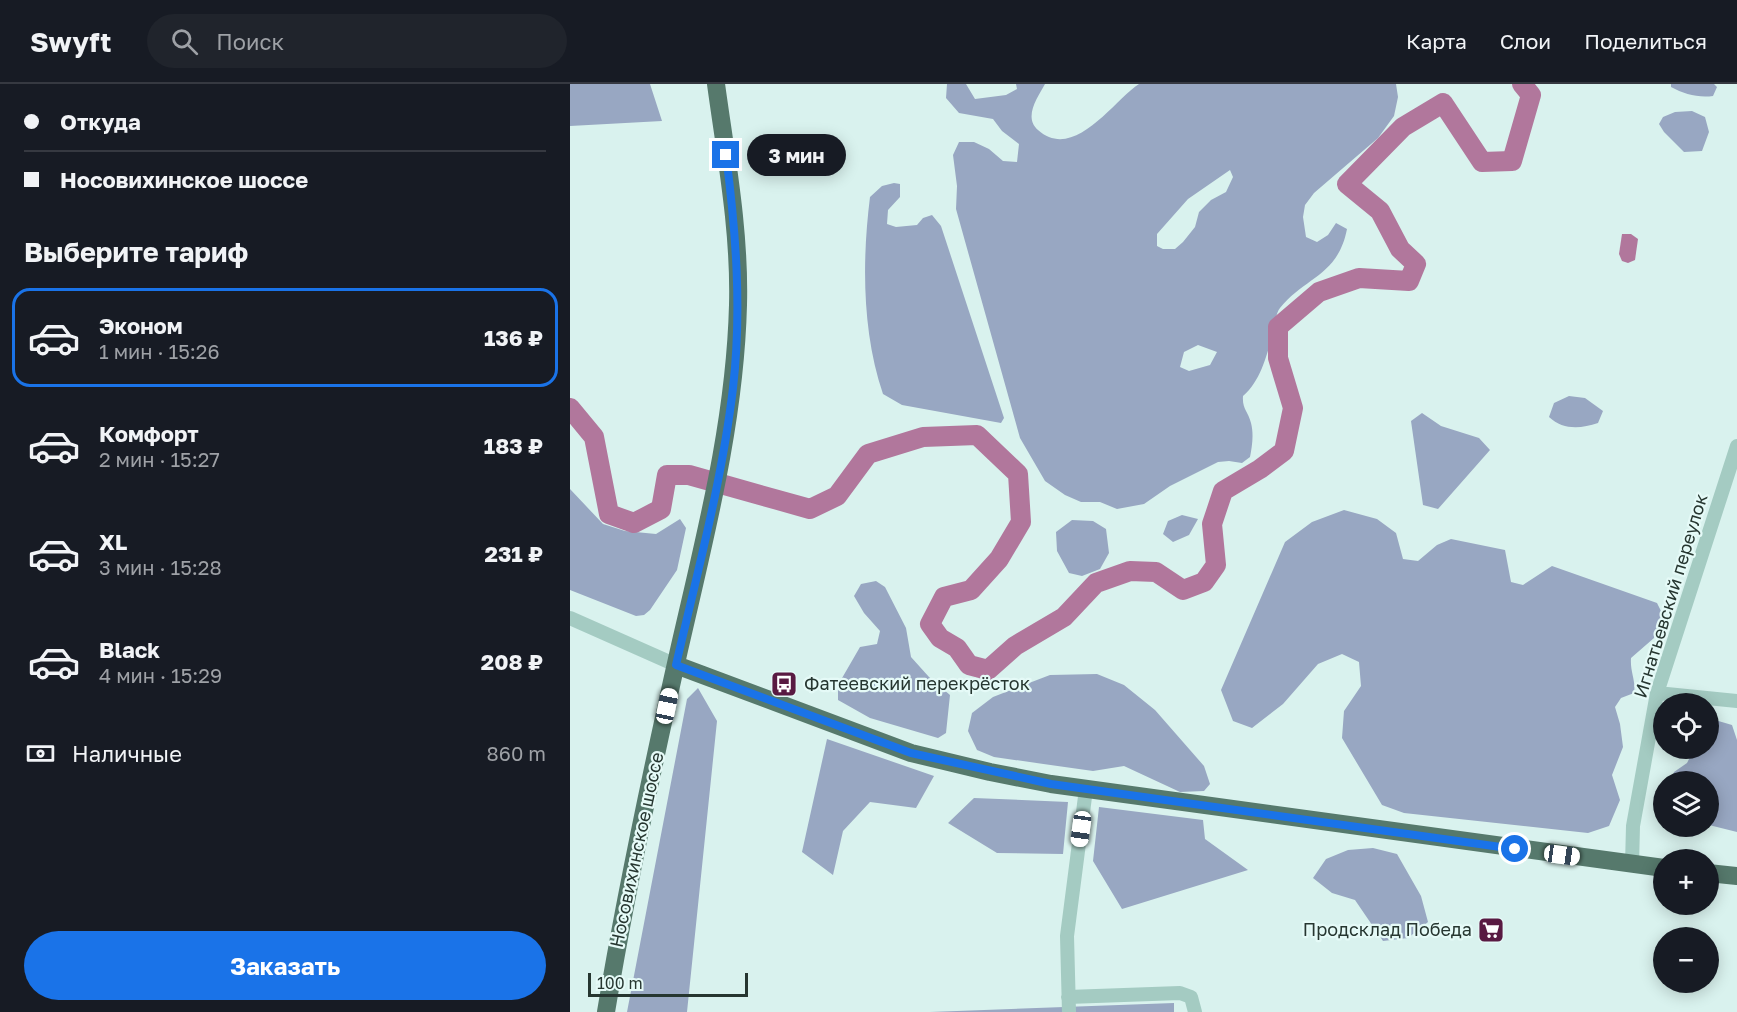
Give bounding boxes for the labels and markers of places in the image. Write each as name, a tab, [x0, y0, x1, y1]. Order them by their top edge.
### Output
bus stop icon: Фатеевский перекрёсток	[769, 669, 799, 699]
place label: Фатеевский перекрёсток	[804, 672, 1030, 694]
supermarket icon: Продсклад Победа	[1476, 915, 1506, 945]
place label: Продсклад Победа	[1303, 918, 1472, 940]

